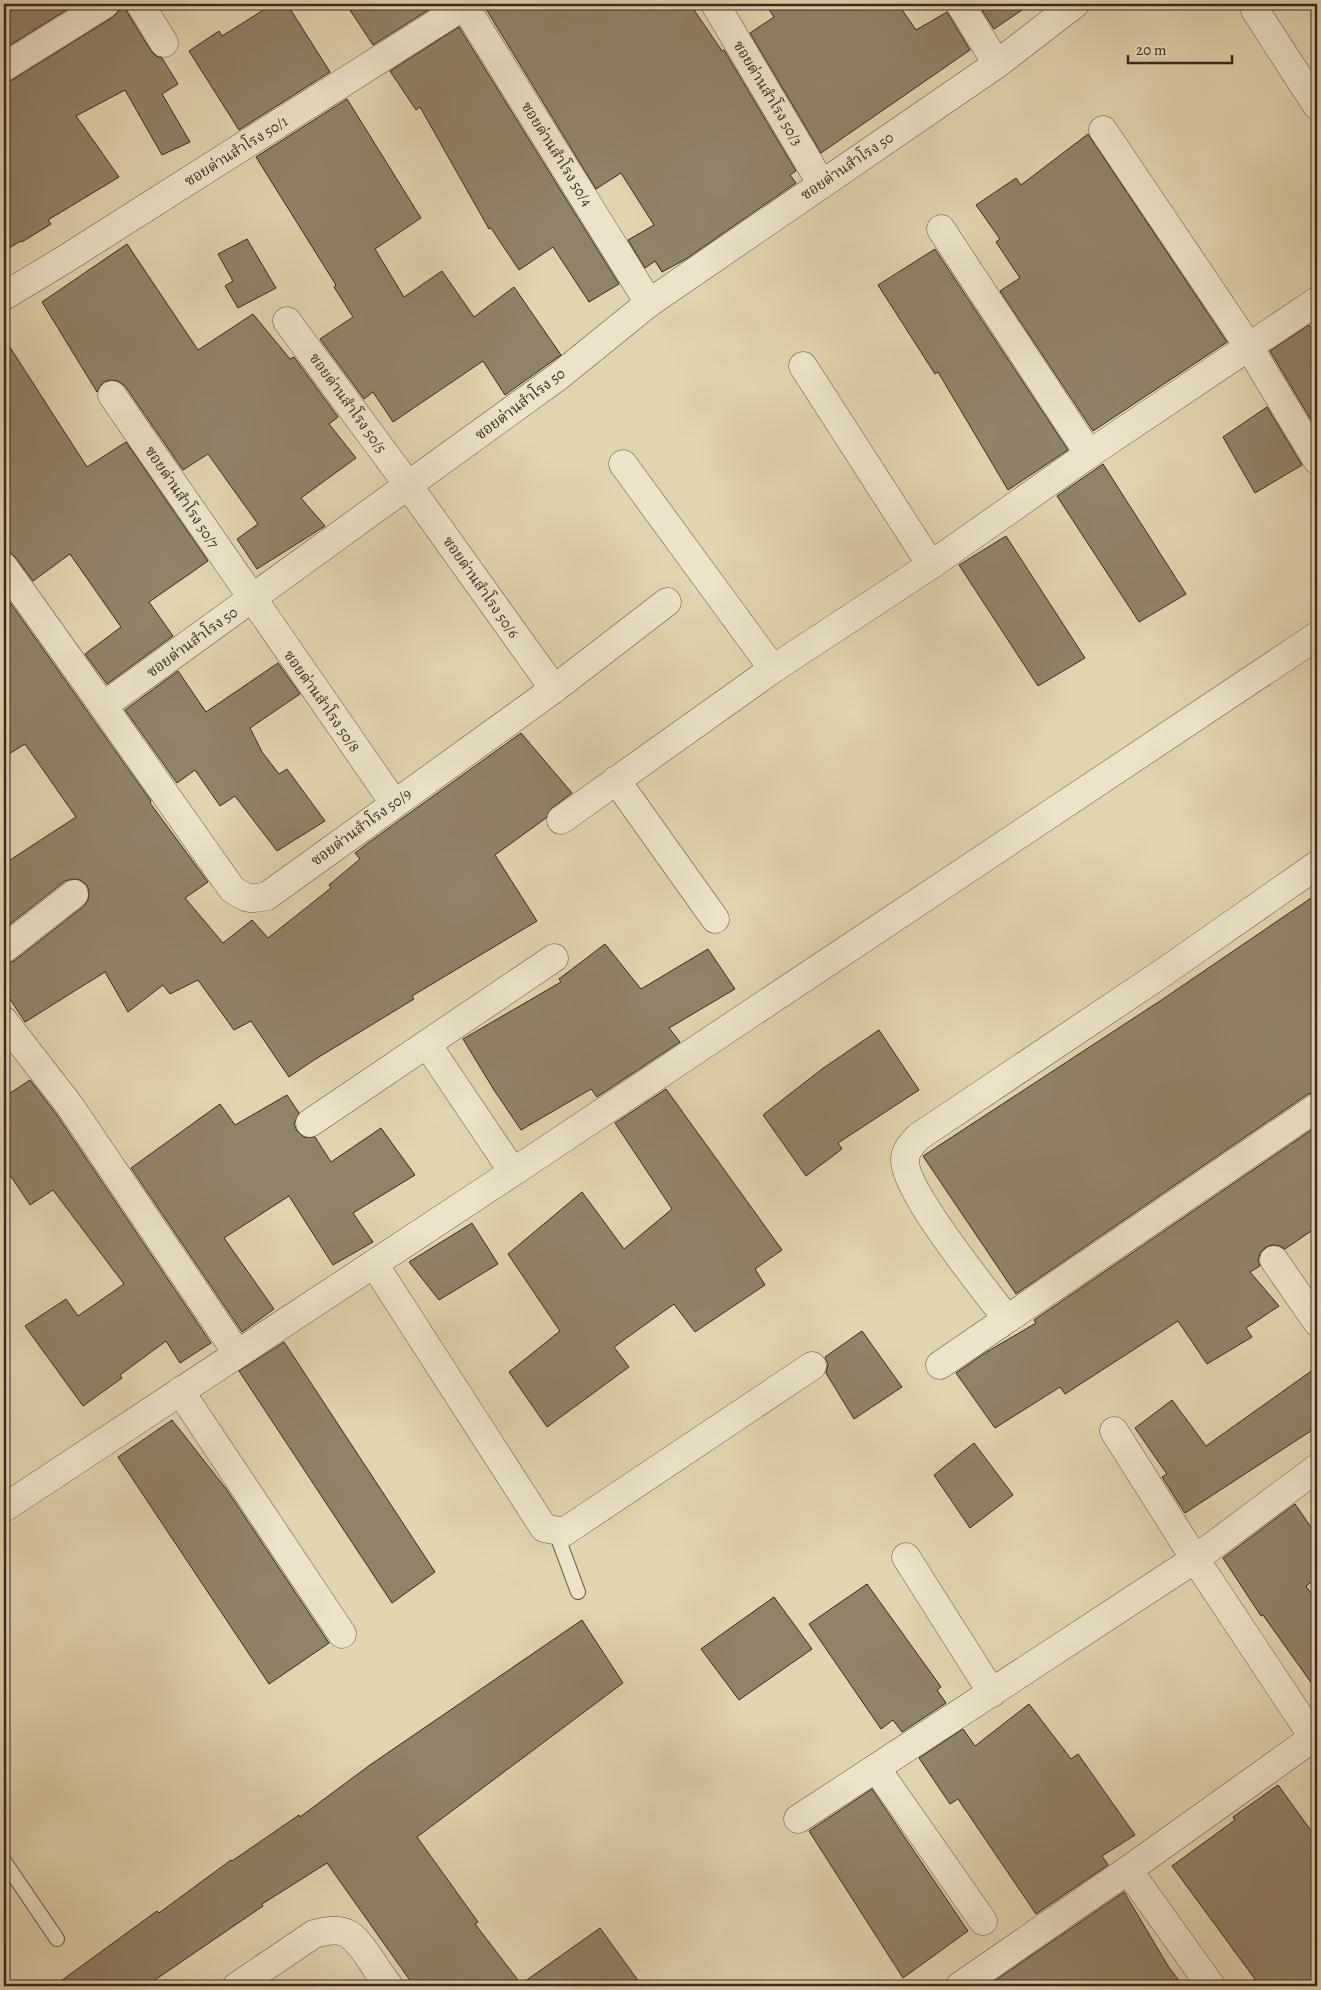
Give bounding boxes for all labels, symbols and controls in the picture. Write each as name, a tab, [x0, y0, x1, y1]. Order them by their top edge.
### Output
scale bar	[1128, 32, 1232, 64]
street label: ซอยด่านสำโรง 50/3	[729, 36, 808, 149]
text: 20 m	[1136, 40, 1167, 60]
street label: ซอยด่านสำโรง 50/4	[517, 97, 598, 210]
street label: ซอยด่านสำโรง 50/1	[180, 110, 291, 191]
street label: ซอยด่านสำโรง 50	[796, 127, 897, 205]
street label: ซอยด่านสำโรง 50/5	[305, 348, 392, 457]
street label: ซอยด่านสำโรง 50	[470, 363, 569, 445]
street label: ซอยด่านสำโรง 50/7	[140, 441, 225, 553]
street label: ซอยด่านสำโรง 50/6	[438, 531, 525, 642]
street label: ซอยด่านสำโรง 50	[142, 601, 242, 682]
street label: ซอยด่านสำโรง 50/8	[279, 645, 366, 756]
street label: ซอยด่านสำโรง 50/9	[306, 783, 416, 870]

